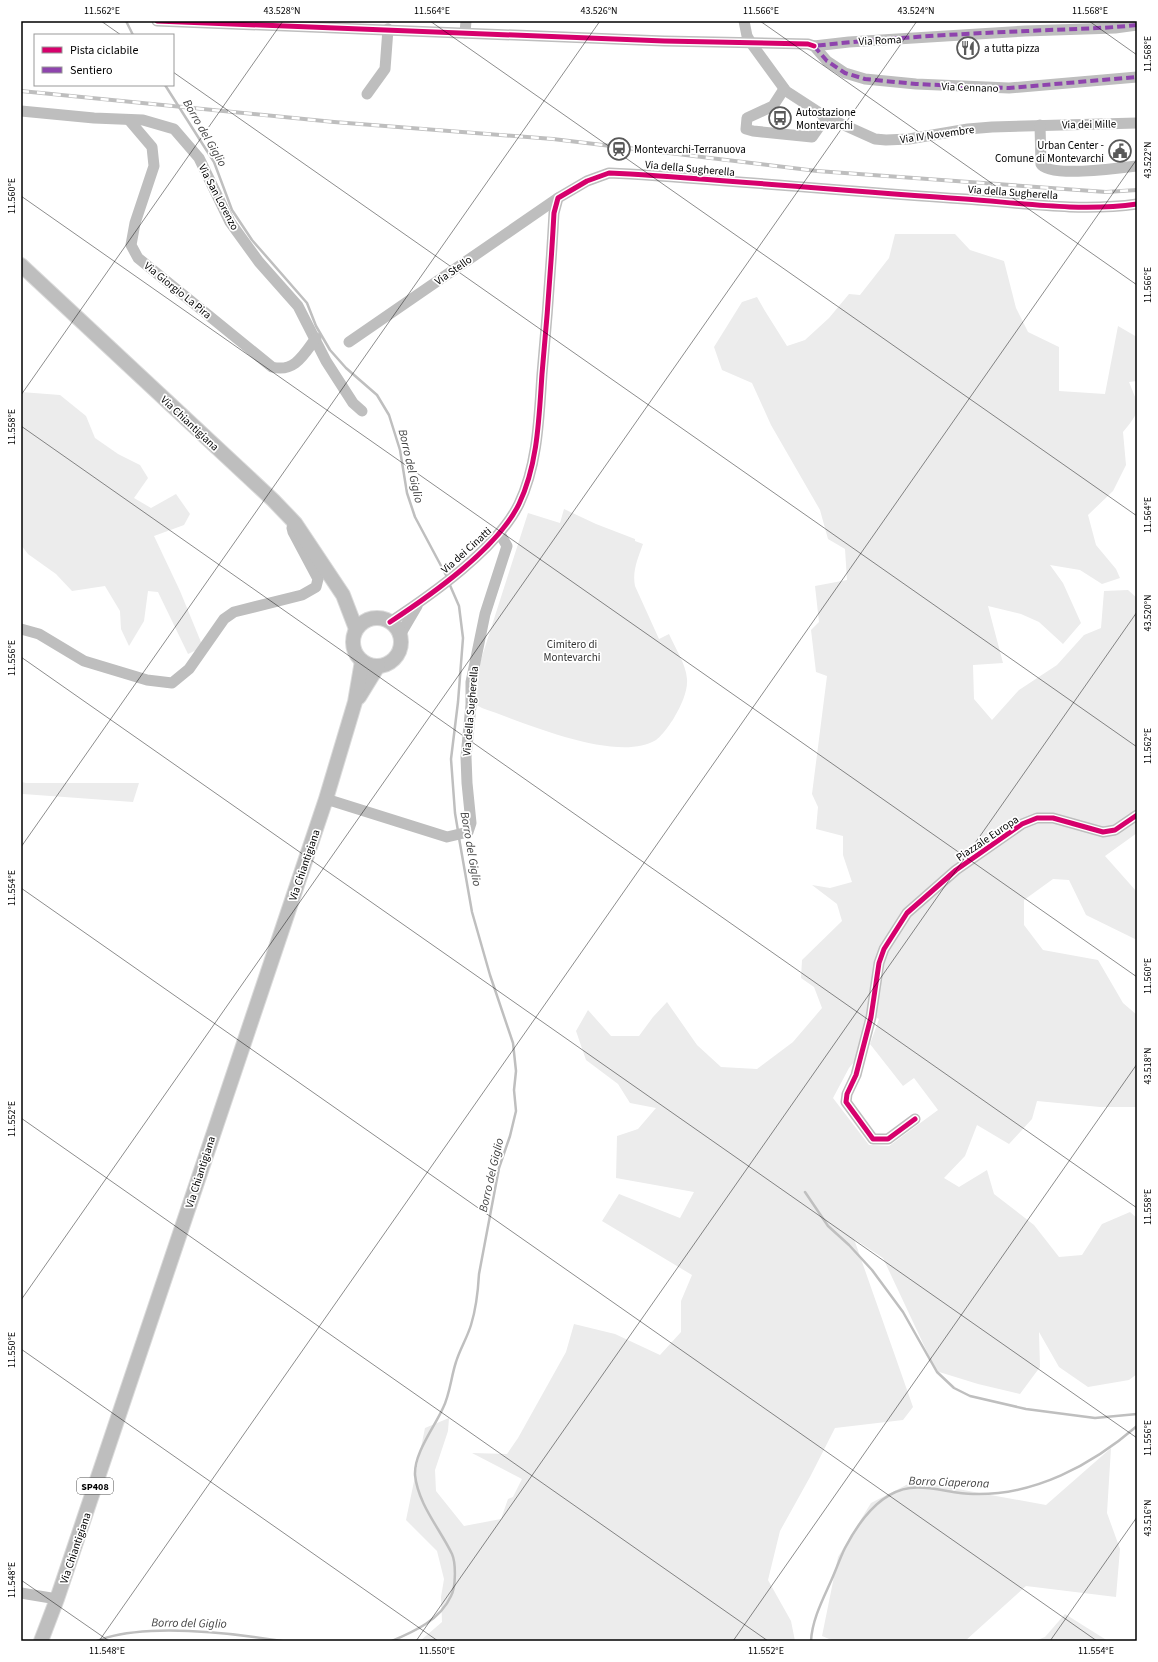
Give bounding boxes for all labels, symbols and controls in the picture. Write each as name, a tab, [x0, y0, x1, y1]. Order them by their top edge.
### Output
text: 11.562°E	[84, 4, 120, 18]
text: 43.528°N	[263, 4, 301, 18]
text: 11.564°E	[414, 4, 450, 18]
text: 43.526°N	[580, 4, 618, 18]
text: 11.566°E	[743, 4, 779, 18]
text: 43.524°N	[897, 4, 935, 18]
text: 11.568°E	[1072, 4, 1108, 18]
street label: Via Roma	[858, 32, 902, 49]
legend	[34, 34, 174, 86]
restaurant icon: a tutta pizza	[955, 35, 981, 61]
text: 11.568°E	[1141, 36, 1155, 72]
place label: a tutta pizza	[984, 41, 1040, 56]
text: Pista ciclabile	[70, 42, 138, 59]
text: Sentiero	[70, 62, 112, 79]
street label: Via Cennano	[941, 79, 999, 96]
water label: Borro del Giglio	[178, 96, 231, 170]
bus stop icon: Autostazione Montevarchi	[767, 105, 793, 131]
place label: Autostazione Montevarchi	[796, 105, 856, 133]
street label: Via dei Mille	[1062, 117, 1117, 132]
street label: Via IV Novembre	[899, 122, 976, 147]
station icon: Montevarchi-Terranuova	[606, 136, 632, 162]
place label: Urban Center - Comune di Montevarchi	[995, 138, 1104, 166]
public building icon: Urban Center - Comune di Montevarchi	[1107, 138, 1133, 164]
text: 43.522°N	[1141, 141, 1155, 179]
place label: Montevarchi-Terranuova	[634, 142, 746, 157]
street label: Via della Sugherella	[644, 157, 736, 180]
street label: Via San Lorenzo	[195, 162, 242, 233]
text: 11.560°E	[5, 178, 19, 214]
street label: Via della Sugherella	[967, 182, 1058, 203]
street label: Via Stello	[432, 252, 475, 289]
street label: Via Giorgio La Pira	[141, 259, 215, 322]
text: 11.566°E	[1141, 267, 1155, 303]
street label: Via Chiantigiana	[157, 392, 222, 454]
text: 11.558°E	[5, 409, 19, 445]
water label: Borro del Giglio	[394, 427, 427, 505]
text: 11.564°E	[1141, 497, 1155, 533]
street label: Via dei Cinatti	[438, 524, 495, 577]
text: 43.520°N	[1141, 594, 1155, 632]
park label: Cimitero di Montevarchi	[544, 637, 600, 665]
text: 11.556°E	[5, 640, 19, 676]
street label: Via della Sugherella	[459, 665, 482, 757]
text: 11.562°E	[1141, 728, 1155, 764]
water label: Borro del Giglio	[456, 810, 485, 888]
street label: Piazzale Europa	[953, 812, 1022, 865]
street label: Via Chiantigiana	[285, 828, 324, 903]
text: 11.554°E	[5, 870, 19, 906]
text: 11.560°E	[1141, 958, 1155, 994]
text: 43.518°N	[1141, 1047, 1155, 1085]
text: 11.552°E	[5, 1101, 19, 1137]
street label: Via Chiantigiana	[182, 1134, 219, 1210]
water label: Borro del Giglio	[475, 1136, 508, 1214]
text: 11.558°E	[1141, 1189, 1155, 1225]
text: 11.550°E	[5, 1332, 19, 1368]
text: 11.556°E	[1141, 1420, 1155, 1456]
water label: Borro Ciaperona	[908, 1473, 990, 1492]
road number: SP408	[77, 1478, 113, 1494]
text: 43.516°N	[1141, 1499, 1155, 1537]
street label: Via Chiantigiana	[56, 1511, 95, 1586]
text: 11.548°E	[5, 1562, 19, 1598]
water label: Borro del Giglio	[151, 1614, 227, 1633]
text: 11.548°E	[89, 1644, 125, 1658]
text: 11.550°E	[419, 1644, 455, 1658]
text: 11.552°E	[748, 1644, 784, 1658]
text: 11.554°E	[1078, 1644, 1114, 1658]

